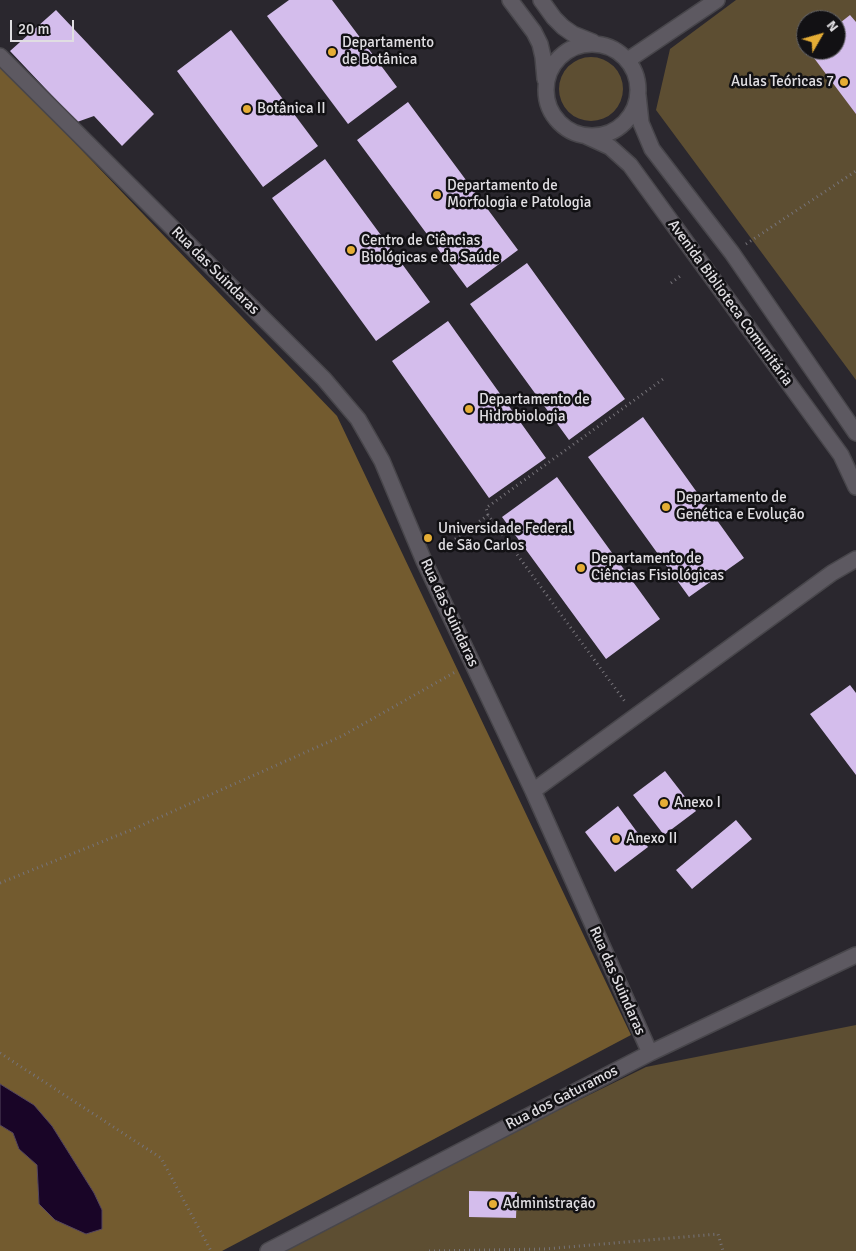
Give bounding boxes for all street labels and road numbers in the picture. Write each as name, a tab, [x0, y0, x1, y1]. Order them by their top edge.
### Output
street label: Avenida Biblioteca Comunitária	[664, 216, 796, 390]
street label: Rua das Suindaras	[167, 223, 263, 319]
street label: Rua das Suindaras	[416, 556, 482, 670]
street label: Rua das Suindaras	[585, 924, 649, 1038]
street label: Rua dos Gaturamos	[503, 1062, 621, 1134]

